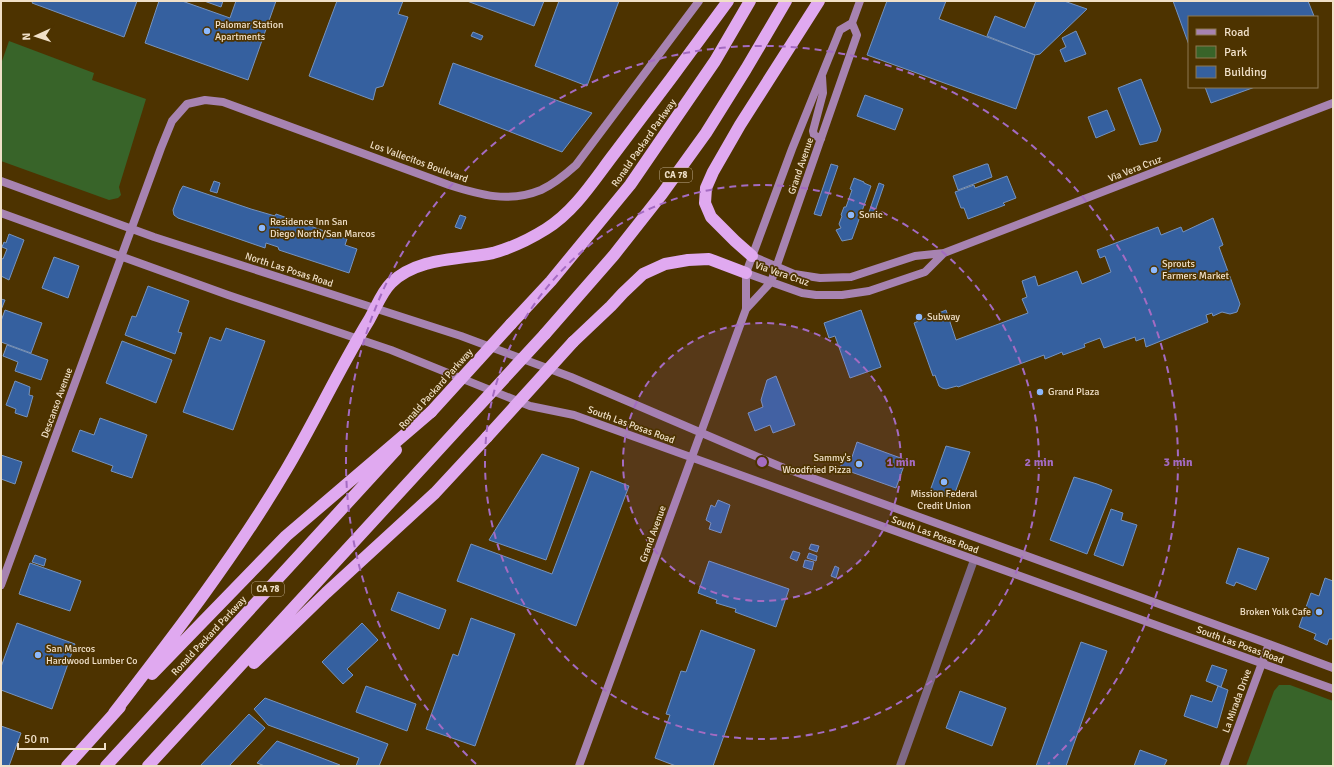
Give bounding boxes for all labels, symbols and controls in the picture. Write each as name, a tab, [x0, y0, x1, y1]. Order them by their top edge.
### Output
north arrow	[16, 16, 56, 56]
legend	[1188, 16, 1318, 88]
place label: Palomar Station Apartments	[215, 19, 283, 43]
text: Road	[1224, 25, 1250, 40]
marker: Palomar Station Apartments	[202, 26, 212, 36]
text: N	[20, 32, 33, 41]
text: Park	[1224, 45, 1247, 60]
text: Building	[1224, 65, 1267, 80]
street label: Ronald Packard Parkway	[609, 97, 679, 189]
street label: Grand Avenue	[786, 136, 816, 196]
street label: Los Vallecitos Boulevard	[368, 139, 470, 185]
street label: Via Vera Cruz	[1106, 153, 1164, 185]
road number: CA 78	[660, 168, 692, 182]
place label: Sonic	[859, 209, 883, 221]
marker: Sonic	[846, 210, 856, 220]
place label: Residence Inn San Diego North/San Marcos	[270, 216, 376, 240]
marker: Residence Inn San Diego North/San Marcos	[257, 223, 267, 233]
street label: North Las Posas Road	[243, 250, 335, 290]
place label: Sprouts Farmers Market	[1162, 258, 1230, 282]
street label: Via Vera Cruz	[753, 259, 811, 289]
marker: Sprouts Farmers Market	[1149, 265, 1159, 275]
place label: Subway	[927, 311, 960, 323]
marker: Subway	[914, 312, 924, 322]
street label: Ronald Packard Parkway	[397, 346, 476, 432]
street label: Descanso Avenue	[39, 366, 75, 440]
place label: Grand Plaza	[1048, 386, 1099, 398]
marker: Grand Plaza	[1035, 387, 1045, 397]
street label: South Las Posas Road	[586, 404, 676, 446]
place label: Sammy's Woodfried Pizza	[782, 452, 852, 476]
centre of rings	[755, 455, 769, 469]
text: 1 min	[887, 455, 916, 470]
text: 2 min	[1025, 455, 1054, 470]
text: 3 min	[1164, 455, 1193, 470]
marker: Sammy's Woodfried Pizza	[854, 459, 864, 469]
marker: Mission Federal Credit Union	[939, 477, 949, 487]
place label: Mission Federal Credit Union	[911, 488, 978, 512]
street label: Grand Avenue	[637, 504, 669, 564]
street label: South Las Posas Road	[890, 514, 980, 556]
road number: CA 78	[252, 582, 284, 596]
street label: Ronald Packard Parkway	[169, 594, 249, 678]
place label: Broken Yolk Cafe	[1240, 606, 1311, 618]
marker: Broken Yolk Cafe	[1314, 607, 1324, 617]
street label: South Las Posas Road	[1195, 624, 1285, 666]
place label: San Marcos Hardwood Lumber Co	[46, 643, 137, 667]
marker: San Marcos Hardwood Lumber Co	[33, 650, 43, 660]
street label: La Mirada Drive	[1220, 668, 1254, 734]
scale bar	[18, 725, 105, 751]
text: 50 m	[24, 732, 49, 747]

